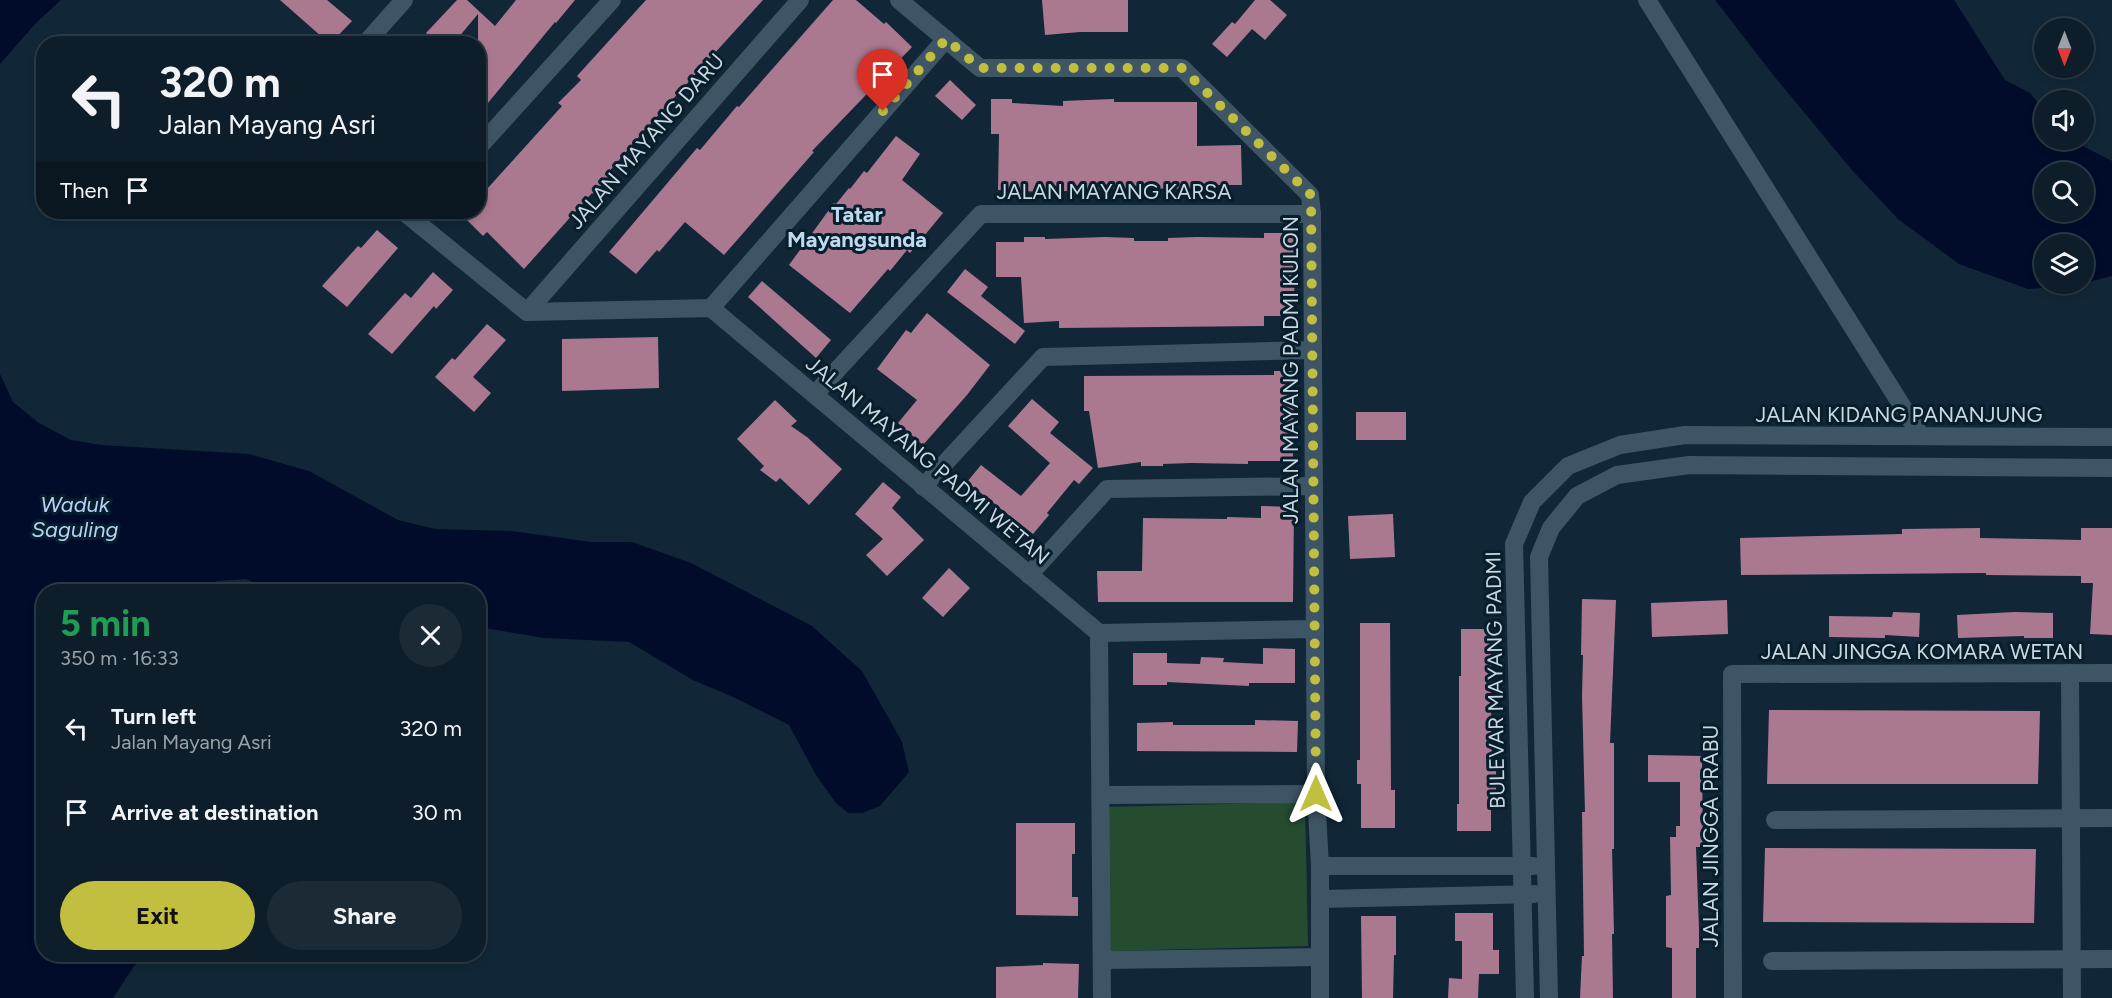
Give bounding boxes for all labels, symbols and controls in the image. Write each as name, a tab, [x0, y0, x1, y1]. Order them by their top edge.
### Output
north arrow	[2034, 18, 2094, 78]
map controls	[2034, 18, 2094, 294]
street label: JALAN MAYANG DARU	[563, 48, 729, 234]
pin	[857, 49, 908, 111]
text: 320 m	[159, 57, 281, 108]
icon: arrive	[866, 58, 899, 91]
icon: left	[60, 60, 138, 138]
button: sound	[2034, 90, 2094, 150]
text: Jalan Mayang Asri	[159, 108, 376, 141]
button: search	[2034, 162, 2094, 222]
icon: arrive	[121, 174, 154, 207]
text: Then	[60, 177, 109, 204]
street label: JALAN MAYANG KARSA	[997, 179, 1231, 204]
district label: Tatar Mayangsunda	[787, 201, 927, 253]
street label: JALAN MAYANG PADMI KULON	[1278, 216, 1303, 524]
button: layers	[2034, 234, 2094, 294]
street label: JALAN MAYANG PADMI WETAN	[801, 351, 1055, 569]
street label: JALAN KIDANG PANANJUNG	[1755, 402, 2043, 427]
water label: Waduk Saguling	[32, 491, 118, 543]
street label: BULEVAR MAYANG PADMI	[1480, 551, 1510, 809]
text: 5 min	[60, 602, 151, 645]
button: close	[399, 604, 462, 667]
street label: JALAN JINGGA KOMARA WETAN	[1761, 639, 2083, 664]
text: 350 m · 16:33	[60, 646, 179, 670]
text: Turn left	[111, 703, 197, 730]
icon: left	[60, 712, 93, 745]
text: 320 m	[399, 715, 462, 742]
street label: JALAN JINGGA PRABU	[1698, 725, 1723, 947]
text: Jalan Mayang Asri	[111, 730, 272, 754]
position arrow	[1284, 762, 1348, 826]
icon: arrive	[60, 796, 93, 829]
text: Arrive at destination	[111, 799, 319, 826]
text: 30 m	[412, 799, 462, 826]
button: Exit	[60, 881, 255, 950]
button: Share	[267, 881, 462, 950]

